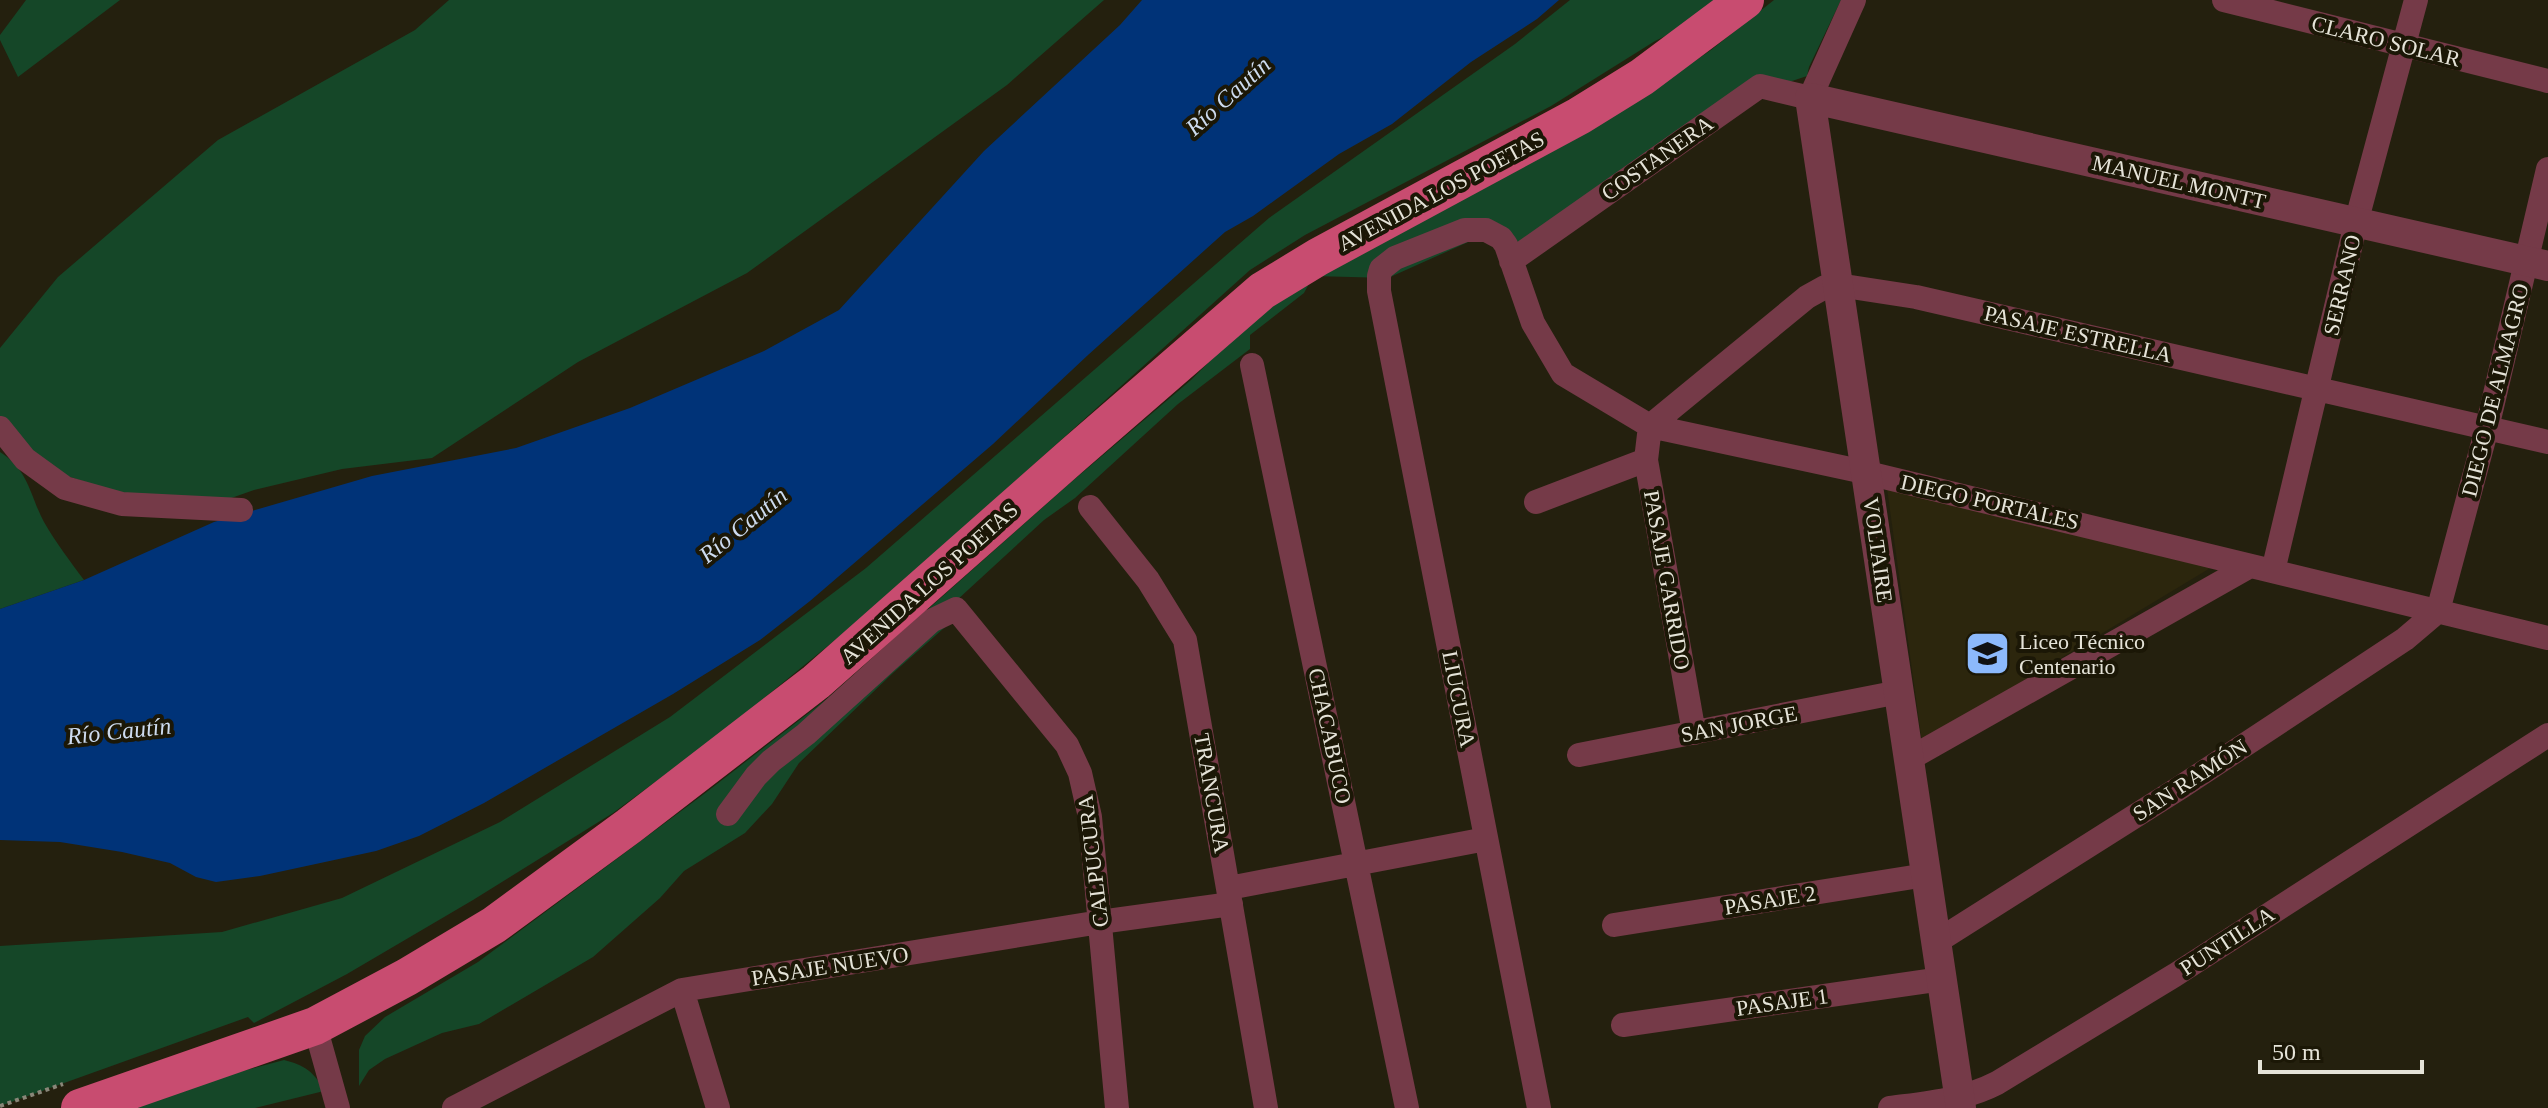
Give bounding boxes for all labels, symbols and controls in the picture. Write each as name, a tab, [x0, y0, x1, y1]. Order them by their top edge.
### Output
street label: CLARO SOLAR	[2309, 10, 2463, 72]
water label: Río Cautín	[1180, 51, 1276, 141]
street label: COSTANERA	[1596, 110, 1718, 206]
street label: AVENIDA LOS POETAS	[1334, 126, 1548, 256]
street label: MANUEL MONTT	[2090, 150, 2269, 214]
street label: SERRANO	[2318, 232, 2366, 338]
street label: DIEGO DE ALMAGRO	[2456, 281, 2534, 499]
street label: PASAJE ESTRELLA	[1982, 300, 2174, 368]
street label: DIEGO PORTALES	[1898, 469, 2082, 535]
water label: Río Cautín	[693, 482, 792, 569]
street label: PASAJE GARRIDO	[1639, 488, 1695, 672]
street label: VOLTAIRE	[1858, 496, 1898, 604]
street label: AVENIDA LOS POETAS	[835, 497, 1023, 669]
place label: Liceo Técnico Centenario	[2019, 629, 2145, 679]
school or university icon: Liceo Técnico Centenario	[1964, 630, 2012, 678]
street label: LIUCURA	[1437, 649, 1481, 749]
street label: CHACABUCO	[1303, 666, 1357, 806]
street label: SAN JORGE	[1679, 700, 1799, 748]
water label: Río Cautín	[65, 713, 172, 750]
street label: TRANCURA	[1189, 731, 1235, 855]
street label: SAN RAMÓN	[2128, 734, 2252, 826]
street label: CALPUCURA	[1072, 793, 1114, 929]
street label: PASAJE 2	[1722, 880, 1818, 920]
street label: PUNTILLA	[2175, 901, 2279, 981]
street label: PASAJE NUEVO	[750, 941, 910, 991]
street label: PASAJE 1	[1734, 983, 1830, 1021]
scale bar	[2260, 1024, 2422, 1074]
text: 50 m	[2272, 1039, 2321, 1065]

